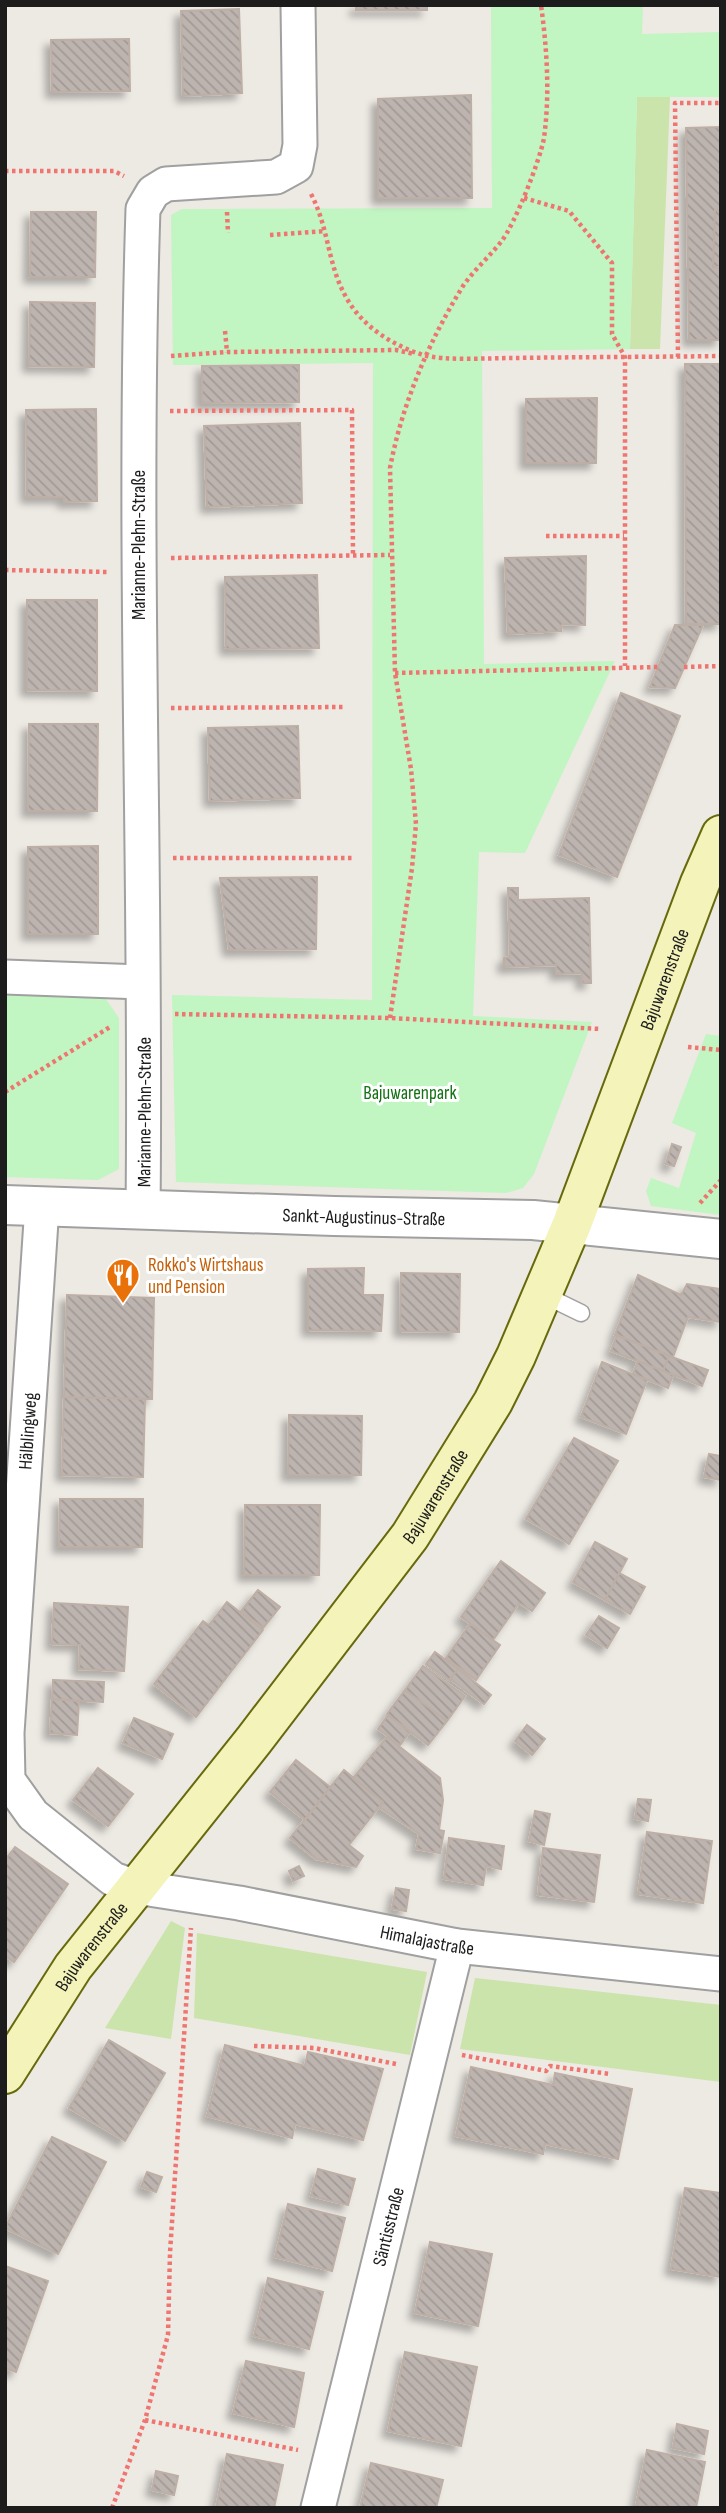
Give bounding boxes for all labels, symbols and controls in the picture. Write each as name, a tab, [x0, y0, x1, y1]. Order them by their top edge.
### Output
street label: Marianne-Plehn-Straße	[128, 470, 151, 620]
street label: Bajuwarenstraße	[636, 926, 695, 1034]
street label: Marianne-Plehn-Straße	[133, 1037, 157, 1187]
park label: Bajuwarenpark	[363, 1082, 458, 1105]
street label: Sankt-Augustinus-Straße	[282, 1204, 445, 1231]
place label: Rokko's Wirtshaus und Pension	[148, 1254, 264, 1299]
restaurant icon: Rokko's Wirtshaus und Pension	[104, 1256, 142, 1305]
street label: Hälblingweg	[14, 1391, 43, 1470]
street label: Bajuwarenstraße	[398, 1445, 474, 1549]
street label: Bajuwarenstraße	[51, 1898, 133, 1996]
street label: Himalajastraße	[378, 1921, 475, 1961]
street label: Säntisstraße	[368, 2185, 410, 2269]

